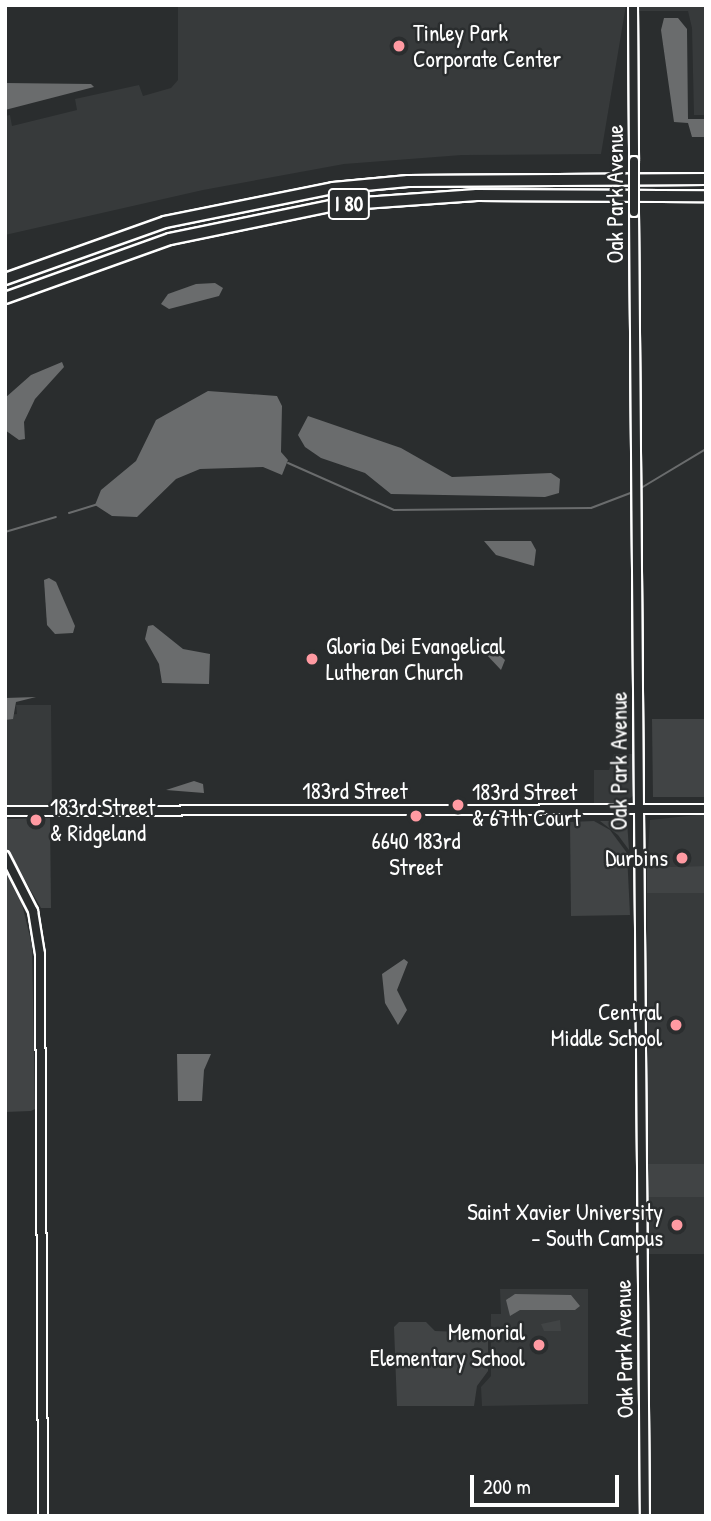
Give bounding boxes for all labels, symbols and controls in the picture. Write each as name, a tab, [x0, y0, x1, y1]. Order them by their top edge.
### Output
place label: Tinley Park Corporate Center	[413, 19, 561, 73]
marker: Tinley Park Corporate Center	[391, 38, 407, 54]
street label: Oak Park Avenue	[601, 125, 629, 263]
road number: I 80	[326, 186, 372, 222]
place label: Gloria Dei Evangelical Lutheran Church	[326, 632, 505, 686]
marker: Gloria Dei Evangelical Lutheran Church	[304, 651, 320, 667]
street label: Oak Park Avenue	[605, 692, 633, 830]
street label: 183rd Street	[302, 777, 408, 805]
place label: 183rd Street & 67th Court	[472, 778, 581, 832]
place label: 183rd Street & Ridgeland	[50, 793, 155, 847]
marker: 183rd Street & 67th Court	[450, 797, 466, 813]
marker: 6640 183rd Street	[408, 808, 424, 824]
marker: 183rd Street & Ridgeland	[28, 812, 44, 828]
place label: 6640 183rd Street	[371, 827, 461, 881]
place label: Durbins	[605, 844, 668, 872]
marker: Durbins	[674, 850, 690, 866]
place label: Central Middle School	[551, 998, 662, 1052]
marker: Central Middle School	[668, 1017, 684, 1033]
place label: Saint Xavier University - South Campus	[467, 1198, 663, 1252]
marker: Saint Xavier University - South Campus	[669, 1217, 685, 1233]
street label: Oak Park Avenue	[609, 1279, 639, 1419]
place label: Memorial Elementary School	[370, 1318, 525, 1372]
marker: Memorial Elementary School	[531, 1337, 547, 1353]
scale bar	[473, 1462, 622, 1506]
text: 200 m	[483, 1472, 531, 1501]

